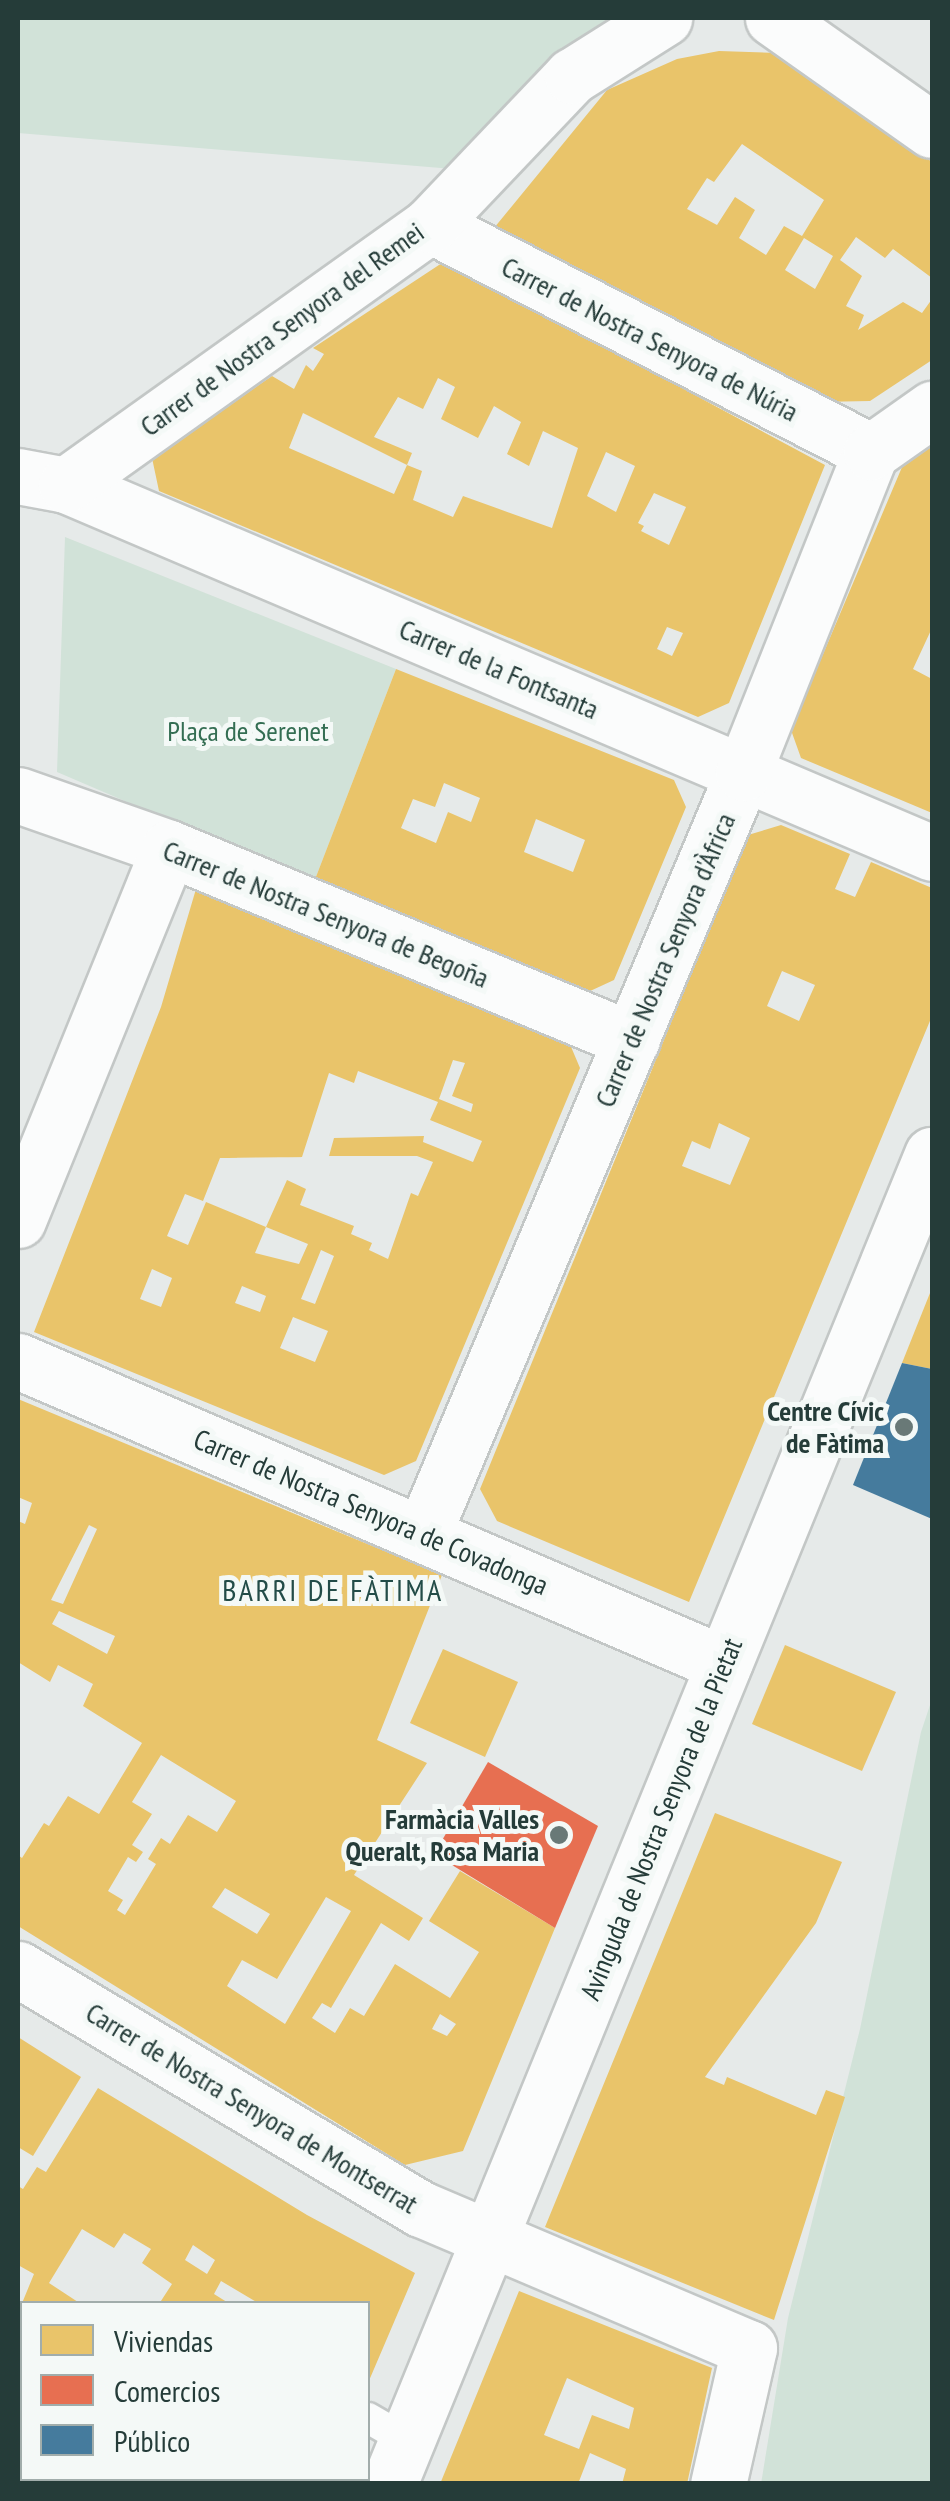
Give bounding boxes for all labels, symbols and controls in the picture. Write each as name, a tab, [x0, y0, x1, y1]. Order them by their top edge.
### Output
street label: Carrer de Nostra Senyora del Remei	[134, 215, 430, 443]
street label: Carrer de Nostra Senyora de Núria	[496, 250, 804, 428]
street label: Carrer de la Fontsanta	[394, 612, 604, 726]
park label: Plaça de Serenet	[167, 714, 329, 748]
street label: Carrer de Nostra Senyora d'Àfrica	[588, 808, 742, 1112]
street label: Carrer de Nostra Senyora de Begoña	[158, 833, 494, 995]
place label: Centre Cívic de Fàtima	[767, 1394, 884, 1460]
marker: Centre Cívic de Fàtima	[893, 1416, 915, 1438]
street label: Carrer de Nostra Senyora de Covadonga	[189, 1422, 553, 1602]
district label: BARRI DE FÀTIMA	[222, 1572, 444, 1608]
street label: Avinguda de Nostra Senyora de la Pietat	[573, 1633, 749, 2005]
place label: Farmàcia Valles Queralt, Rosa Maria	[344, 1802, 539, 1868]
marker: Farmàcia Valles Queralt, Rosa Maria	[548, 1824, 570, 1846]
street label: Carrer de Nostra Senyora de Montserrat	[80, 1995, 424, 2221]
legend	[20, 2301, 370, 2481]
text: Viviendas	[114, 2321, 213, 2360]
text: Comercios	[114, 2371, 220, 2410]
text: Público	[114, 2421, 190, 2460]

